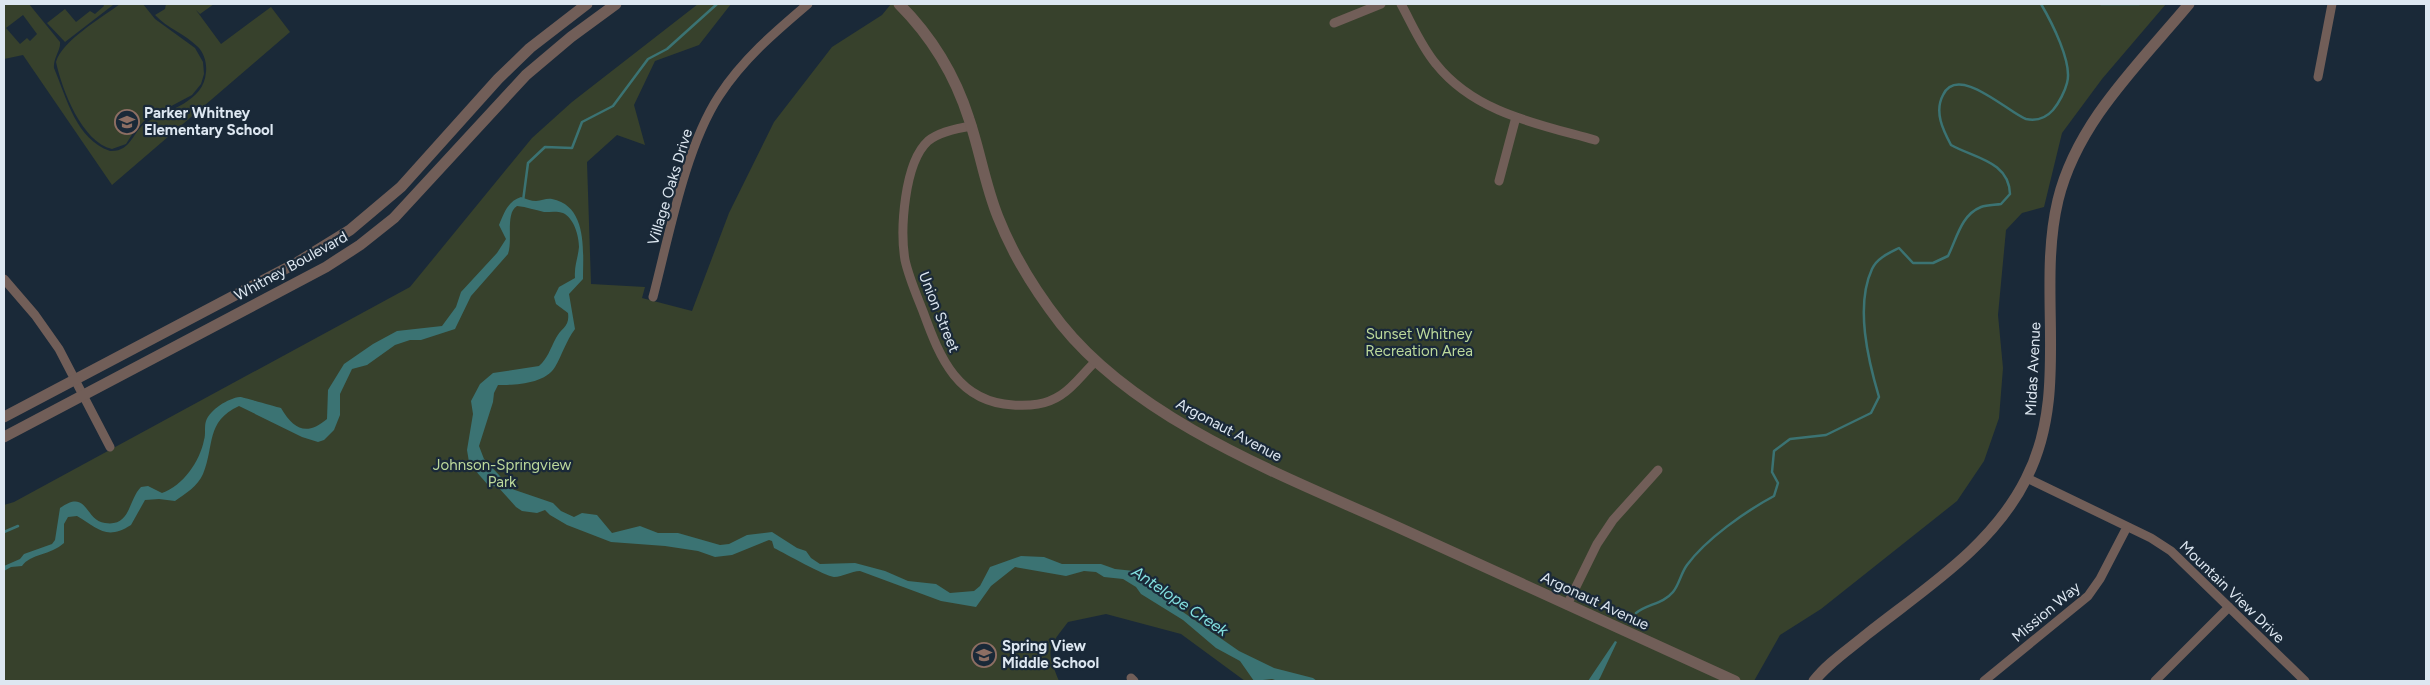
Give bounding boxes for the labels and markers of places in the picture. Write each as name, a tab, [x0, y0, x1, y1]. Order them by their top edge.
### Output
place label: Parker Whitney Elementary School	[144, 104, 274, 139]
school or university icon: Parker Whitney Elementary School	[114, 109, 140, 135]
place label: Spring View Middle School	[1002, 637, 1099, 672]
school or university icon: Spring View Middle School	[971, 642, 997, 668]

